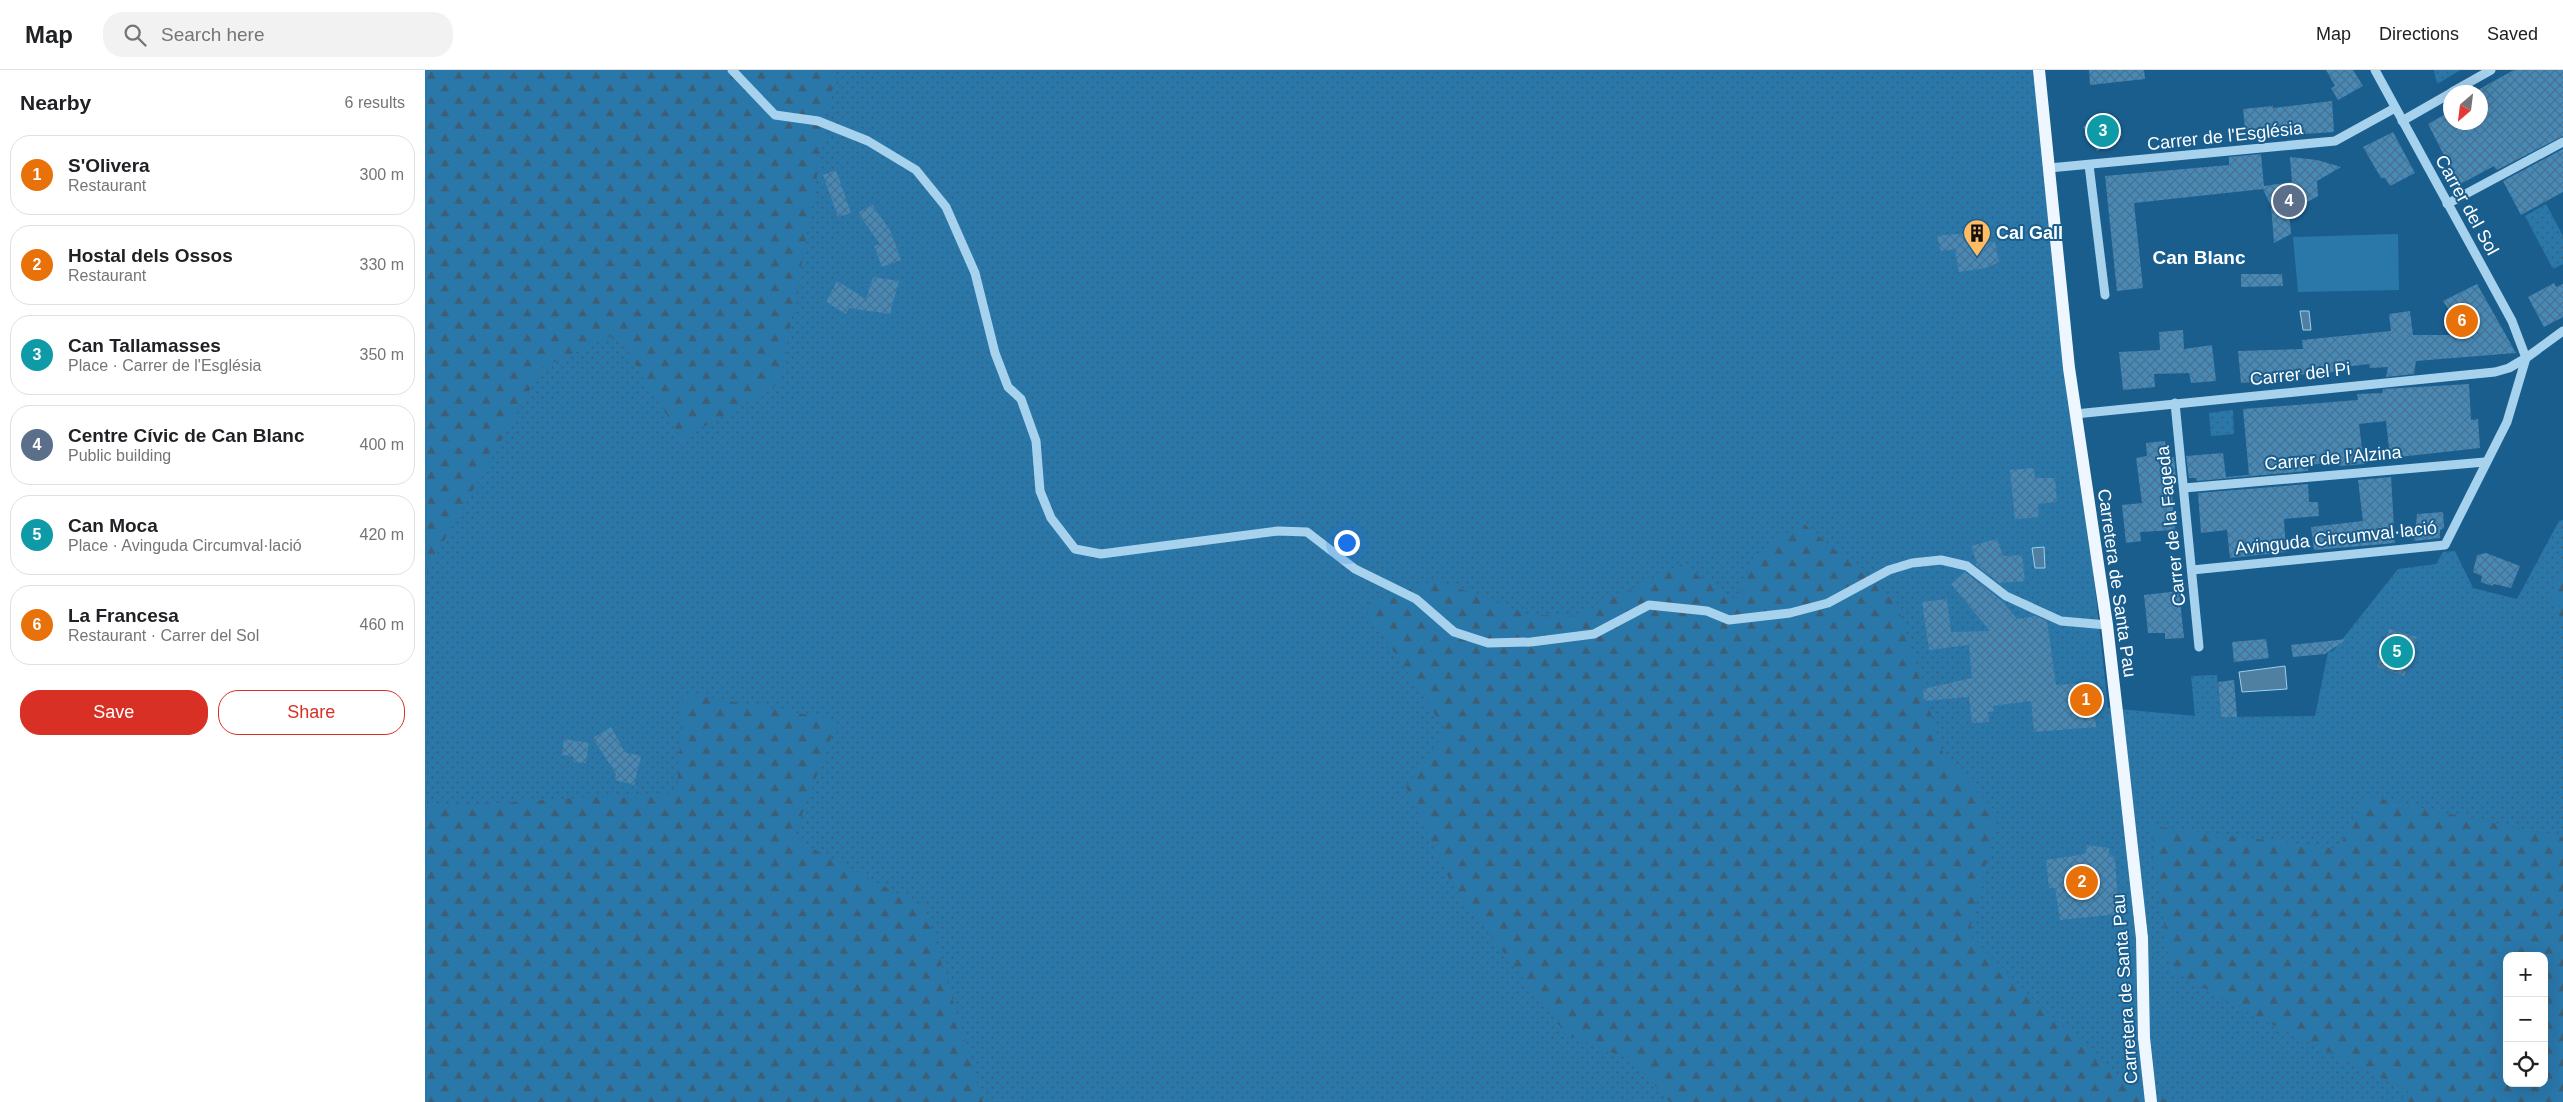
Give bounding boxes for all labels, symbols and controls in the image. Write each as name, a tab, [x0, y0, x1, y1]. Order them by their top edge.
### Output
search box	[103, 12, 453, 57]
text: Map	[25, 21, 73, 48]
icon: search	[121, 21, 149, 49]
text: Search here	[161, 24, 265, 45]
text: Map	[2316, 24, 2351, 44]
text: Directions	[2379, 24, 2459, 44]
text: Saved	[2487, 24, 2538, 44]
north arrow	[2443, 85, 2488, 130]
text: Nearby	[20, 91, 91, 114]
text: 6 results	[345, 94, 405, 111]
pin: 3	[2087, 112, 2119, 150]
street label: Carrer de l'Església	[2146, 118, 2305, 154]
street label: Carrer del Sol	[2431, 152, 2503, 258]
text: S'Olivera	[68, 155, 150, 176]
text: 1	[33, 166, 41, 183]
text: 300 m	[360, 166, 404, 183]
text: Restaurant	[68, 177, 146, 194]
pin: 4	[2273, 182, 2305, 220]
building icon: Cal Gall	[1962, 218, 1992, 257]
place label: Cal Gall	[1996, 223, 2063, 243]
text: Hostal dels Ossos	[68, 245, 233, 266]
district label: Can Blanc	[2153, 247, 2246, 268]
text: 2	[33, 256, 41, 273]
text: 330 m	[360, 256, 404, 273]
text: Restaurant	[68, 267, 146, 284]
pin: 6	[2446, 302, 2478, 340]
text: Can Tallamasses	[68, 335, 221, 356]
text: 3	[33, 346, 41, 363]
text: 350 m	[360, 346, 404, 363]
text: Place · Carrer de l'Església	[68, 357, 261, 374]
street label: Carrer del Pi	[2249, 359, 2351, 389]
text: Centre Cívic de Can Blanc	[68, 425, 305, 446]
text: 4	[33, 436, 41, 453]
text: 400 m	[360, 436, 404, 453]
street label: Carrer de l'Alzina	[2264, 442, 2403, 474]
street label: Carrer de la Fageda	[2153, 444, 2189, 607]
text: Public building	[68, 447, 171, 464]
street label: Carretera de Santa Pau	[2094, 487, 2140, 679]
text: Can Moca	[68, 515, 158, 536]
street label: Avinguda Circumval·lació	[2234, 517, 2438, 559]
text: 5	[33, 526, 41, 543]
text: 420 m	[360, 526, 404, 543]
your location	[1334, 530, 1360, 556]
text: Place · Avinguda Circumval·lació	[68, 537, 302, 554]
text: La Francesa	[68, 605, 179, 626]
text: 6	[33, 616, 41, 633]
text: 460 m	[360, 616, 404, 633]
text: Restaurant · Carrer del Sol	[68, 627, 259, 644]
pin: 5	[2381, 633, 2413, 671]
pin: 1	[2070, 681, 2102, 719]
button: Save	[20, 690, 208, 735]
button: Share	[218, 690, 405, 735]
pin: 2	[2066, 863, 2098, 901]
street label: Carretera de Santa Pau	[2108, 893, 2142, 1085]
map controls	[2503, 952, 2548, 1087]
button: +	[2503, 952, 2548, 997]
button: −	[2503, 997, 2548, 1042]
button: locate	[2503, 1042, 2548, 1087]

